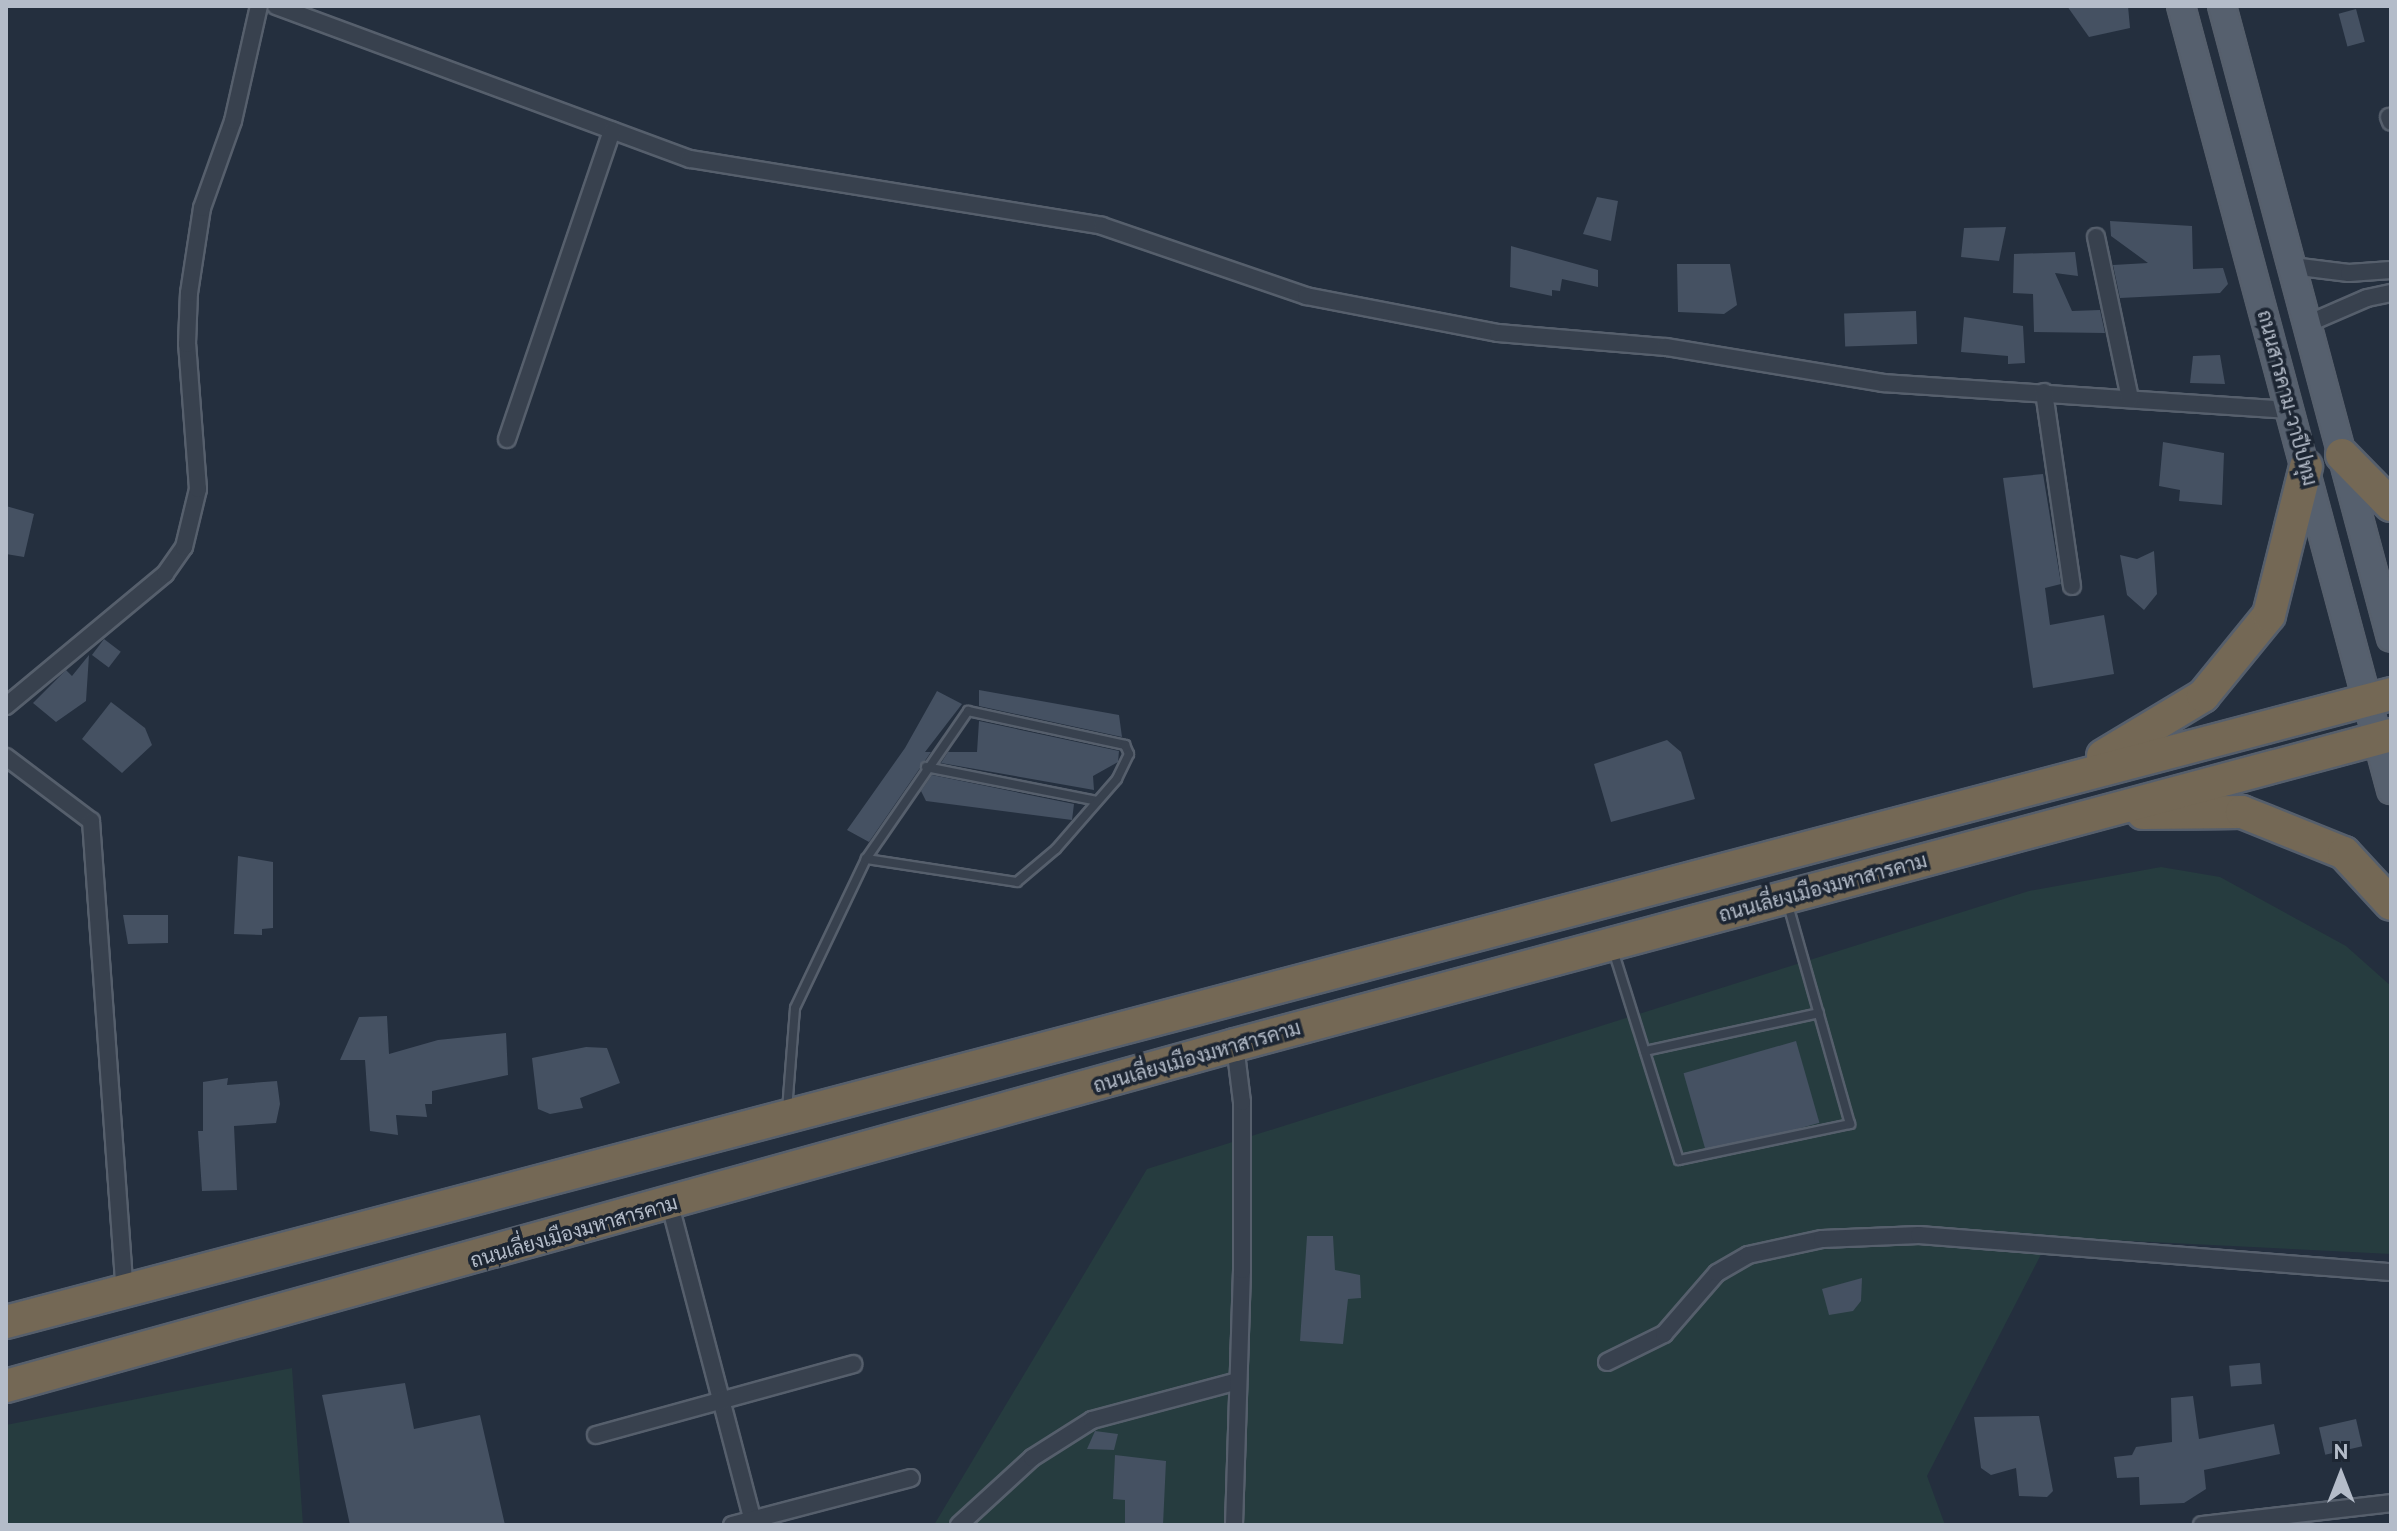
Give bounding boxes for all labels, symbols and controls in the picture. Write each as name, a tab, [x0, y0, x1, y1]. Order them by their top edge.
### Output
street label: ถนนสารคาม-วาปีปทุม	[2252, 308, 2322, 488]
street label: ถนนเลี่ยงเมืองมหาสารคาม	[1716, 849, 1930, 927]
street label: ถนนเลี่ยงเมืองมหาสารคาม	[1091, 1016, 1303, 1098]
street label: ถนนเลี่ยงเมืองมหาสารคาม	[468, 1191, 680, 1273]
north arrow	[2301, 1435, 2381, 1515]
text: N	[2334, 1437, 2348, 1465]

